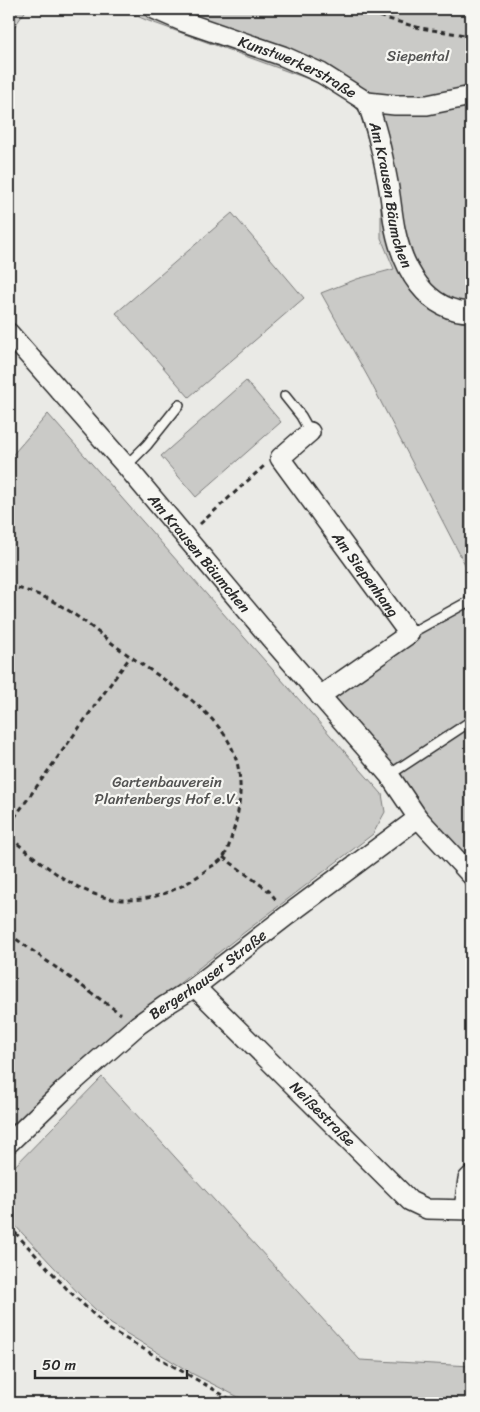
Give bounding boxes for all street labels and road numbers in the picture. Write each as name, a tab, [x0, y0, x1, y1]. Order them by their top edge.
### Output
street label: Kunstwerkerstraße	[235, 29, 362, 106]
street label: Am Krausen Bäumchen	[361, 118, 420, 273]
street label: Am Krausen Bäumchen	[141, 487, 257, 619]
street label: Am Siepenhang	[324, 525, 406, 623]
street label: Bergerhauser Straße	[143, 923, 273, 1026]
street label: Neißestraße	[283, 1075, 362, 1153]

